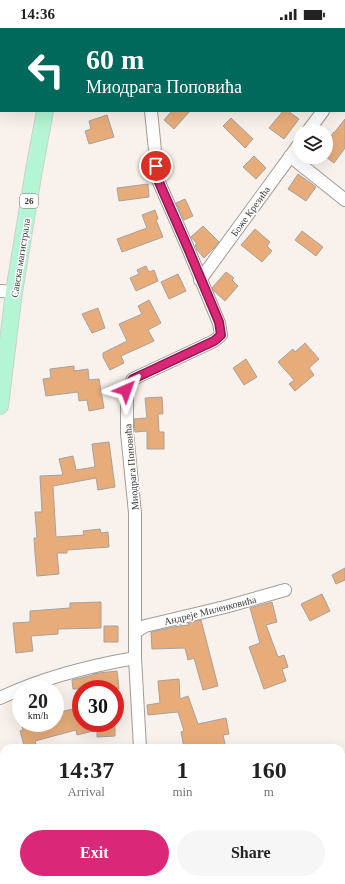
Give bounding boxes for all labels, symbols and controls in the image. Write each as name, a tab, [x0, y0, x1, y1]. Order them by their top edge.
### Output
text: 14:36	[20, 6, 55, 22]
icon: left	[20, 44, 72, 96]
text: 60 m	[86, 44, 144, 75]
text: Миодрага Поповића	[86, 77, 242, 97]
map controls	[293, 124, 333, 164]
button: layers	[293, 124, 333, 164]
pin	[139, 149, 173, 183]
icon: arrive	[145, 155, 167, 177]
street label: Боже Крезића	[229, 184, 273, 238]
road number: 26	[20, 194, 38, 208]
street label: Савска магистрала	[9, 217, 32, 298]
position arrow	[105, 369, 147, 411]
street label: Миодрага Поповића	[122, 423, 141, 511]
street label: Андреје Миленковића	[163, 594, 258, 627]
speed limit sign: 30	[72, 680, 124, 732]
text: 20	[28, 690, 48, 712]
text: km/h	[28, 710, 48, 721]
text: 14:37	[58, 757, 114, 783]
text: 1	[176, 757, 188, 783]
text: 160	[251, 757, 287, 783]
text: Arrival	[67, 784, 105, 799]
text: min	[172, 784, 193, 799]
text: m	[264, 784, 274, 799]
button: Exit	[20, 830, 169, 876]
button: Share	[177, 830, 325, 876]

